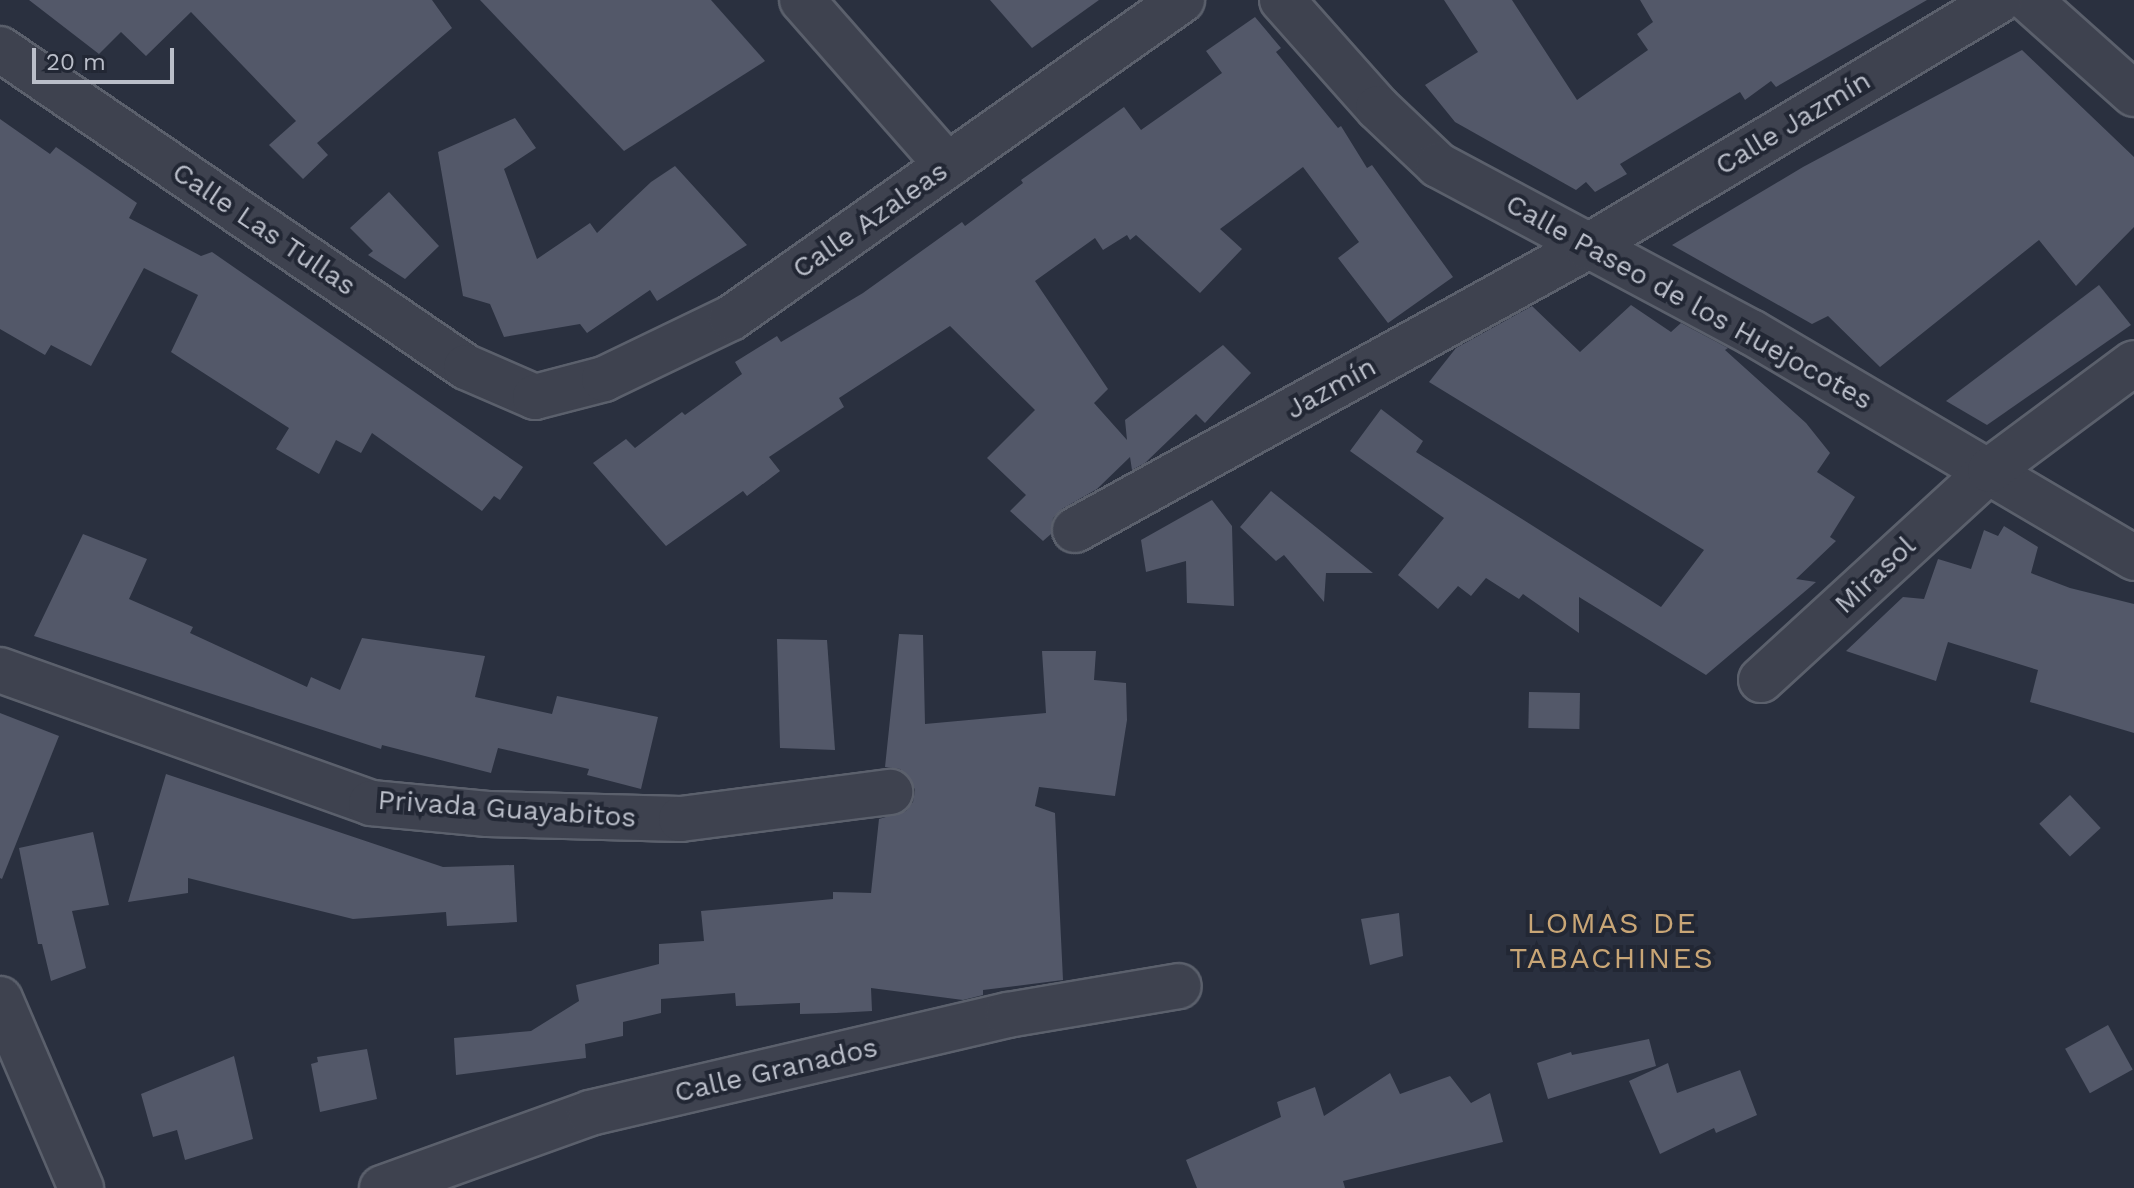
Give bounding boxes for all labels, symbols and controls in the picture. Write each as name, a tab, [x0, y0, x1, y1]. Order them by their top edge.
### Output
scale bar	[36, 32, 178, 82]
text: 20 m	[46, 48, 106, 76]
street label: Calle Jazmín	[1709, 63, 1877, 183]
street label: Calle Azaleas	[786, 154, 954, 286]
street label: Calle Las Tullas	[166, 155, 362, 303]
street label: Calle Paseo de los Huejocotes	[1500, 187, 1878, 417]
street label: Jazmín	[1280, 350, 1382, 426]
street label: Mirasol	[1828, 529, 1922, 621]
street label: Privada Guayabitos	[376, 783, 638, 835]
district label: LOMAS DE TABACHINES	[1509, 905, 1715, 976]
street label: Calle Granados	[671, 1030, 881, 1110]

